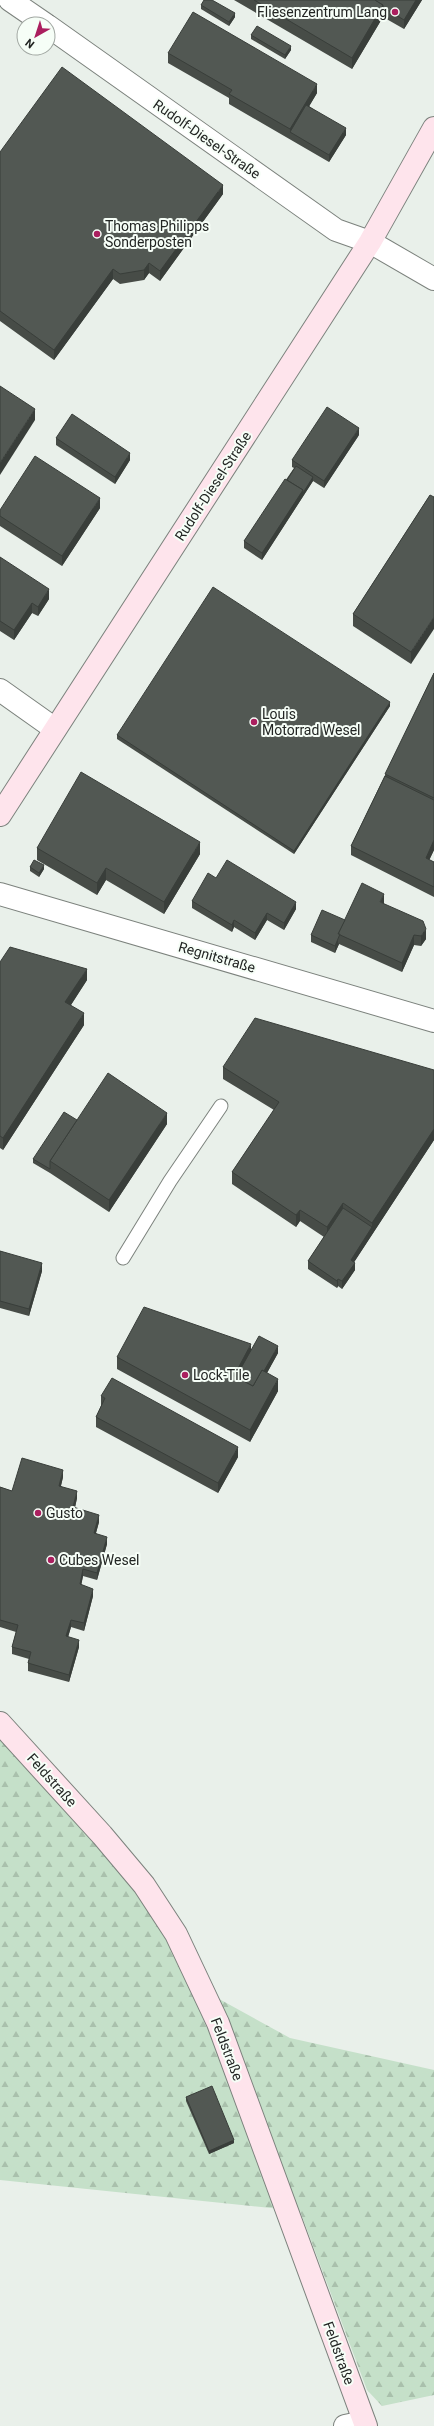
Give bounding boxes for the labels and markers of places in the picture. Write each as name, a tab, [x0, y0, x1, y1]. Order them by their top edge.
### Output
place label: Fliesenzentrum Lang	[257, 4, 387, 20]
marker: Fliesenzentrum Lang	[390, 7, 400, 17]
place label: Thomas Philipps Sonderposten	[105, 218, 209, 250]
marker: Thomas Philipps Sonderposten	[92, 229, 102, 239]
place label: Louis Motorrad Wesel	[262, 706, 361, 738]
marker: Louis Motorrad Wesel	[249, 717, 259, 727]
place label: Lock-Tile	[193, 1367, 249, 1383]
marker: Lock-Tile	[180, 1370, 190, 1380]
place label: Gusto	[46, 1505, 83, 1521]
marker: Gusto	[33, 1508, 43, 1518]
place label: Cubes Wesel	[59, 1552, 140, 1568]
marker: Cubes Wesel	[46, 1555, 56, 1565]

